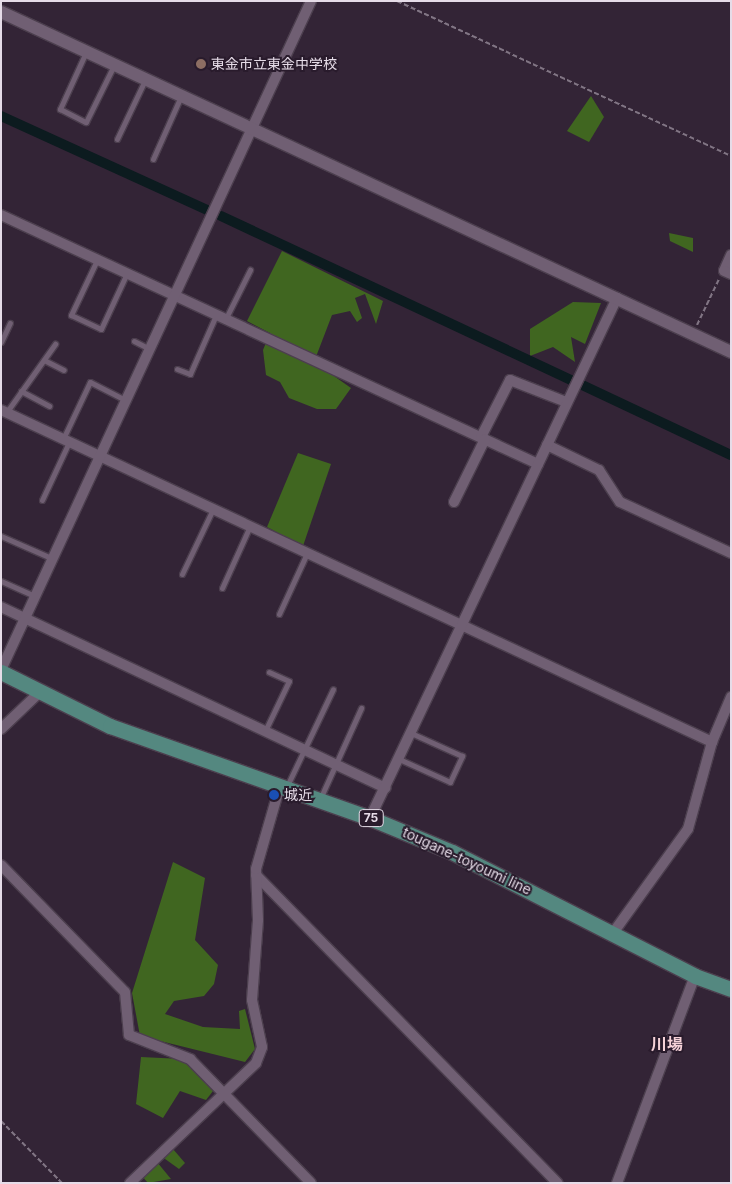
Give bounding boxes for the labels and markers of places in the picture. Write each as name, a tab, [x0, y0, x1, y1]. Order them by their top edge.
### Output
place label: 東金市立東金中学校	[211, 56, 337, 72]
marker: 東金市立東金中学校	[195, 58, 207, 70]
place label: 城近	[284, 787, 312, 803]
marker: 城近	[268, 789, 280, 801]

